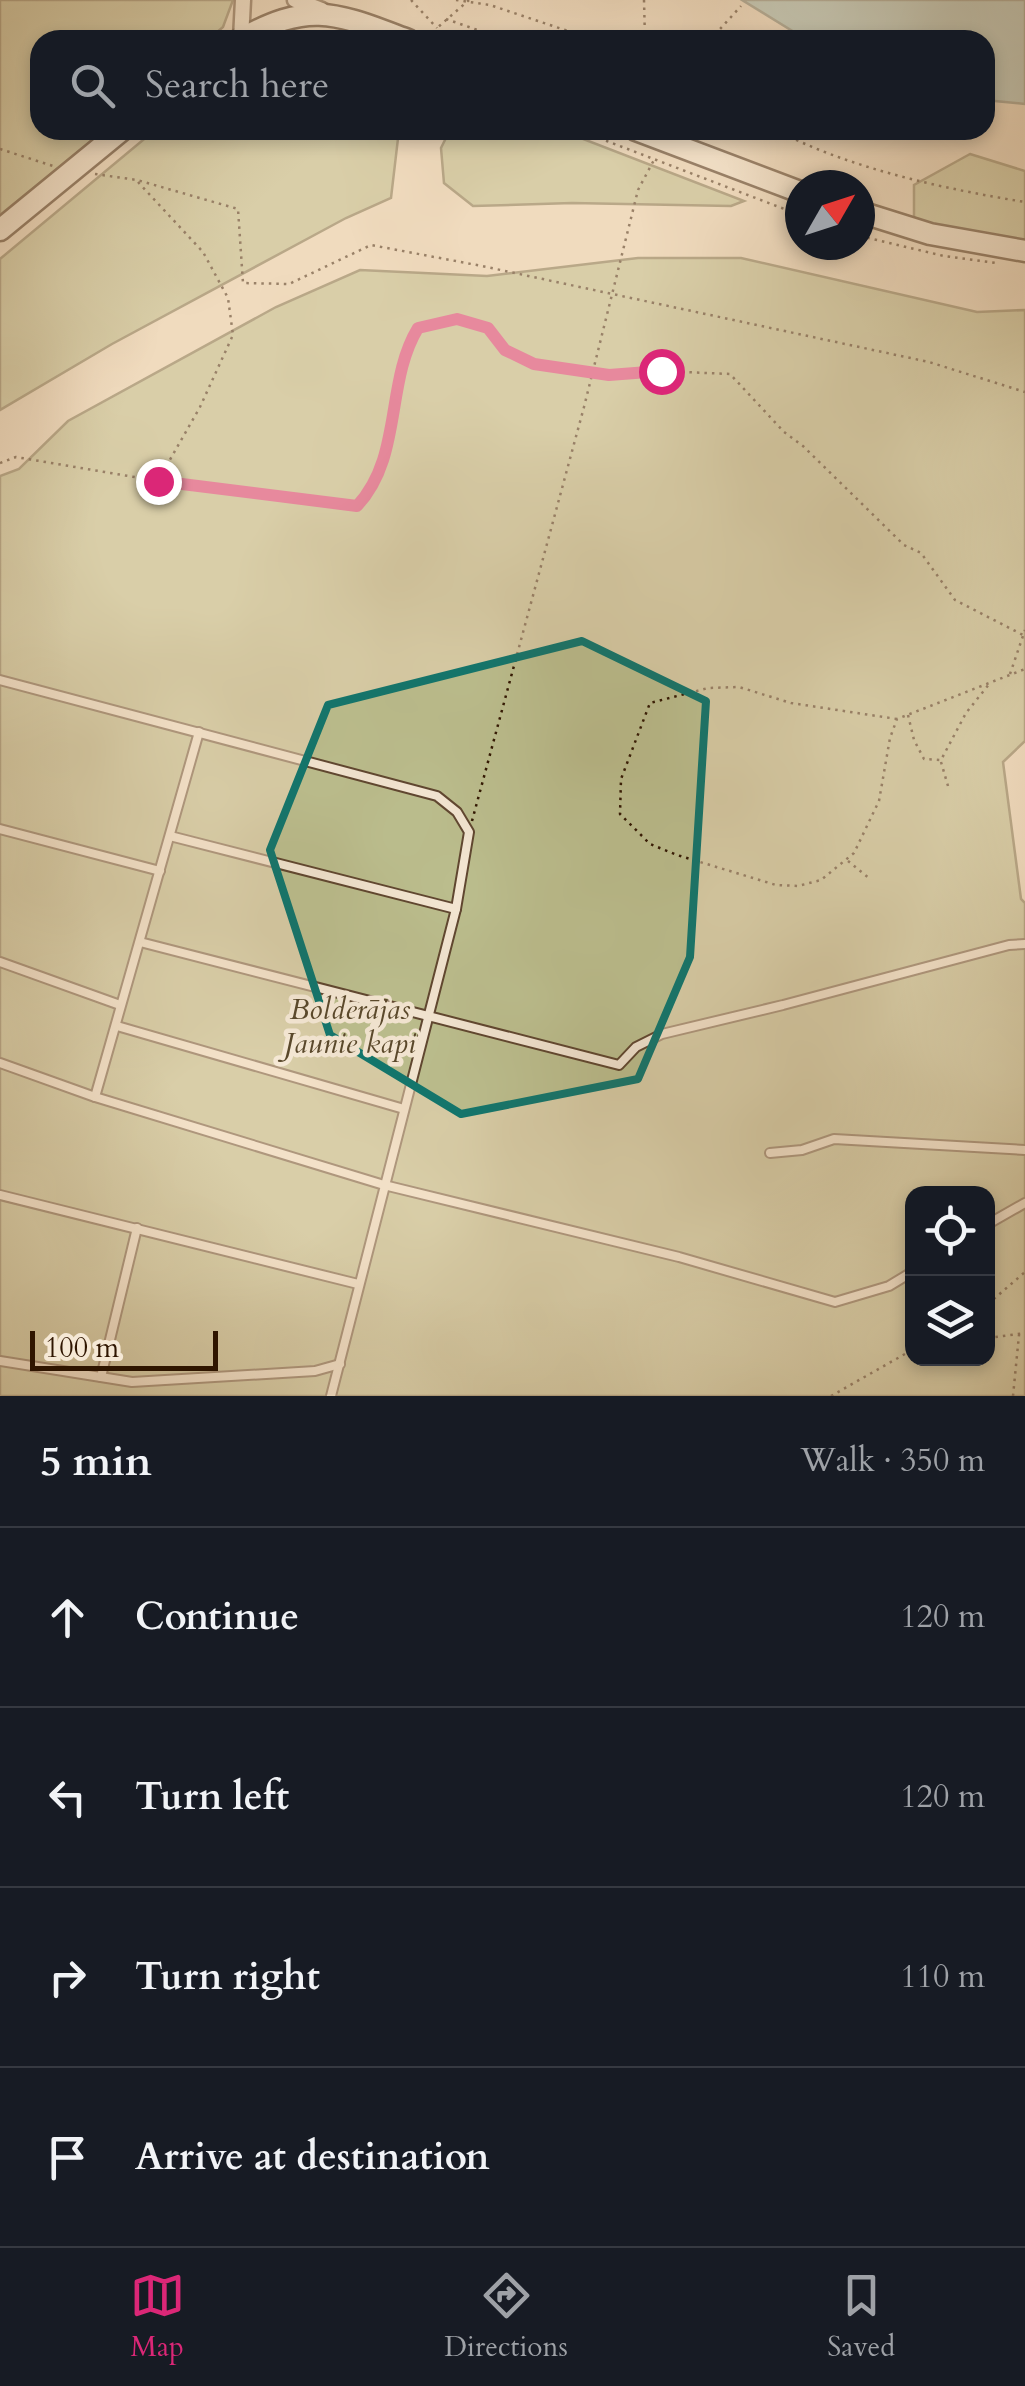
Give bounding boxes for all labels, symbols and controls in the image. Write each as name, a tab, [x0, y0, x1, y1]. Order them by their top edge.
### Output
search box	[30, 30, 995, 140]
icon: search	[65, 58, 120, 113]
text: Search here	[145, 59, 329, 111]
north arrow	[785, 170, 875, 260]
route start	[639, 349, 685, 395]
route end	[136, 459, 182, 505]
park label: Bolderājas Jaunie kapi	[277, 989, 417, 1064]
map controls	[905, 1186, 995, 1366]
button: locate	[905, 1186, 995, 1276]
button: layers	[905, 1276, 995, 1366]
scale bar	[30, 1326, 218, 1370]
text: 100 m	[45, 1329, 119, 1367]
text: 5 min	[40, 1433, 152, 1490]
text: Walk · 350 m	[800, 1439, 985, 1483]
icon: ahead	[40, 1590, 95, 1645]
text: Continue	[135, 1591, 299, 1643]
text: 120 m	[900, 1595, 985, 1639]
icon: left	[40, 1770, 95, 1825]
text: Turn left	[135, 1771, 289, 1823]
text: 120 m	[900, 1775, 985, 1819]
icon: right	[40, 1950, 95, 2005]
text: Turn right	[135, 1951, 320, 2003]
text: 110 m	[900, 1955, 985, 1999]
icon: arrive	[40, 2130, 95, 2185]
text: Arrive at destination	[135, 2131, 490, 2183]
tab: Map	[130, 2268, 185, 2366]
tab: Directions	[444, 2268, 568, 2366]
tab: Saved	[827, 2268, 895, 2366]

